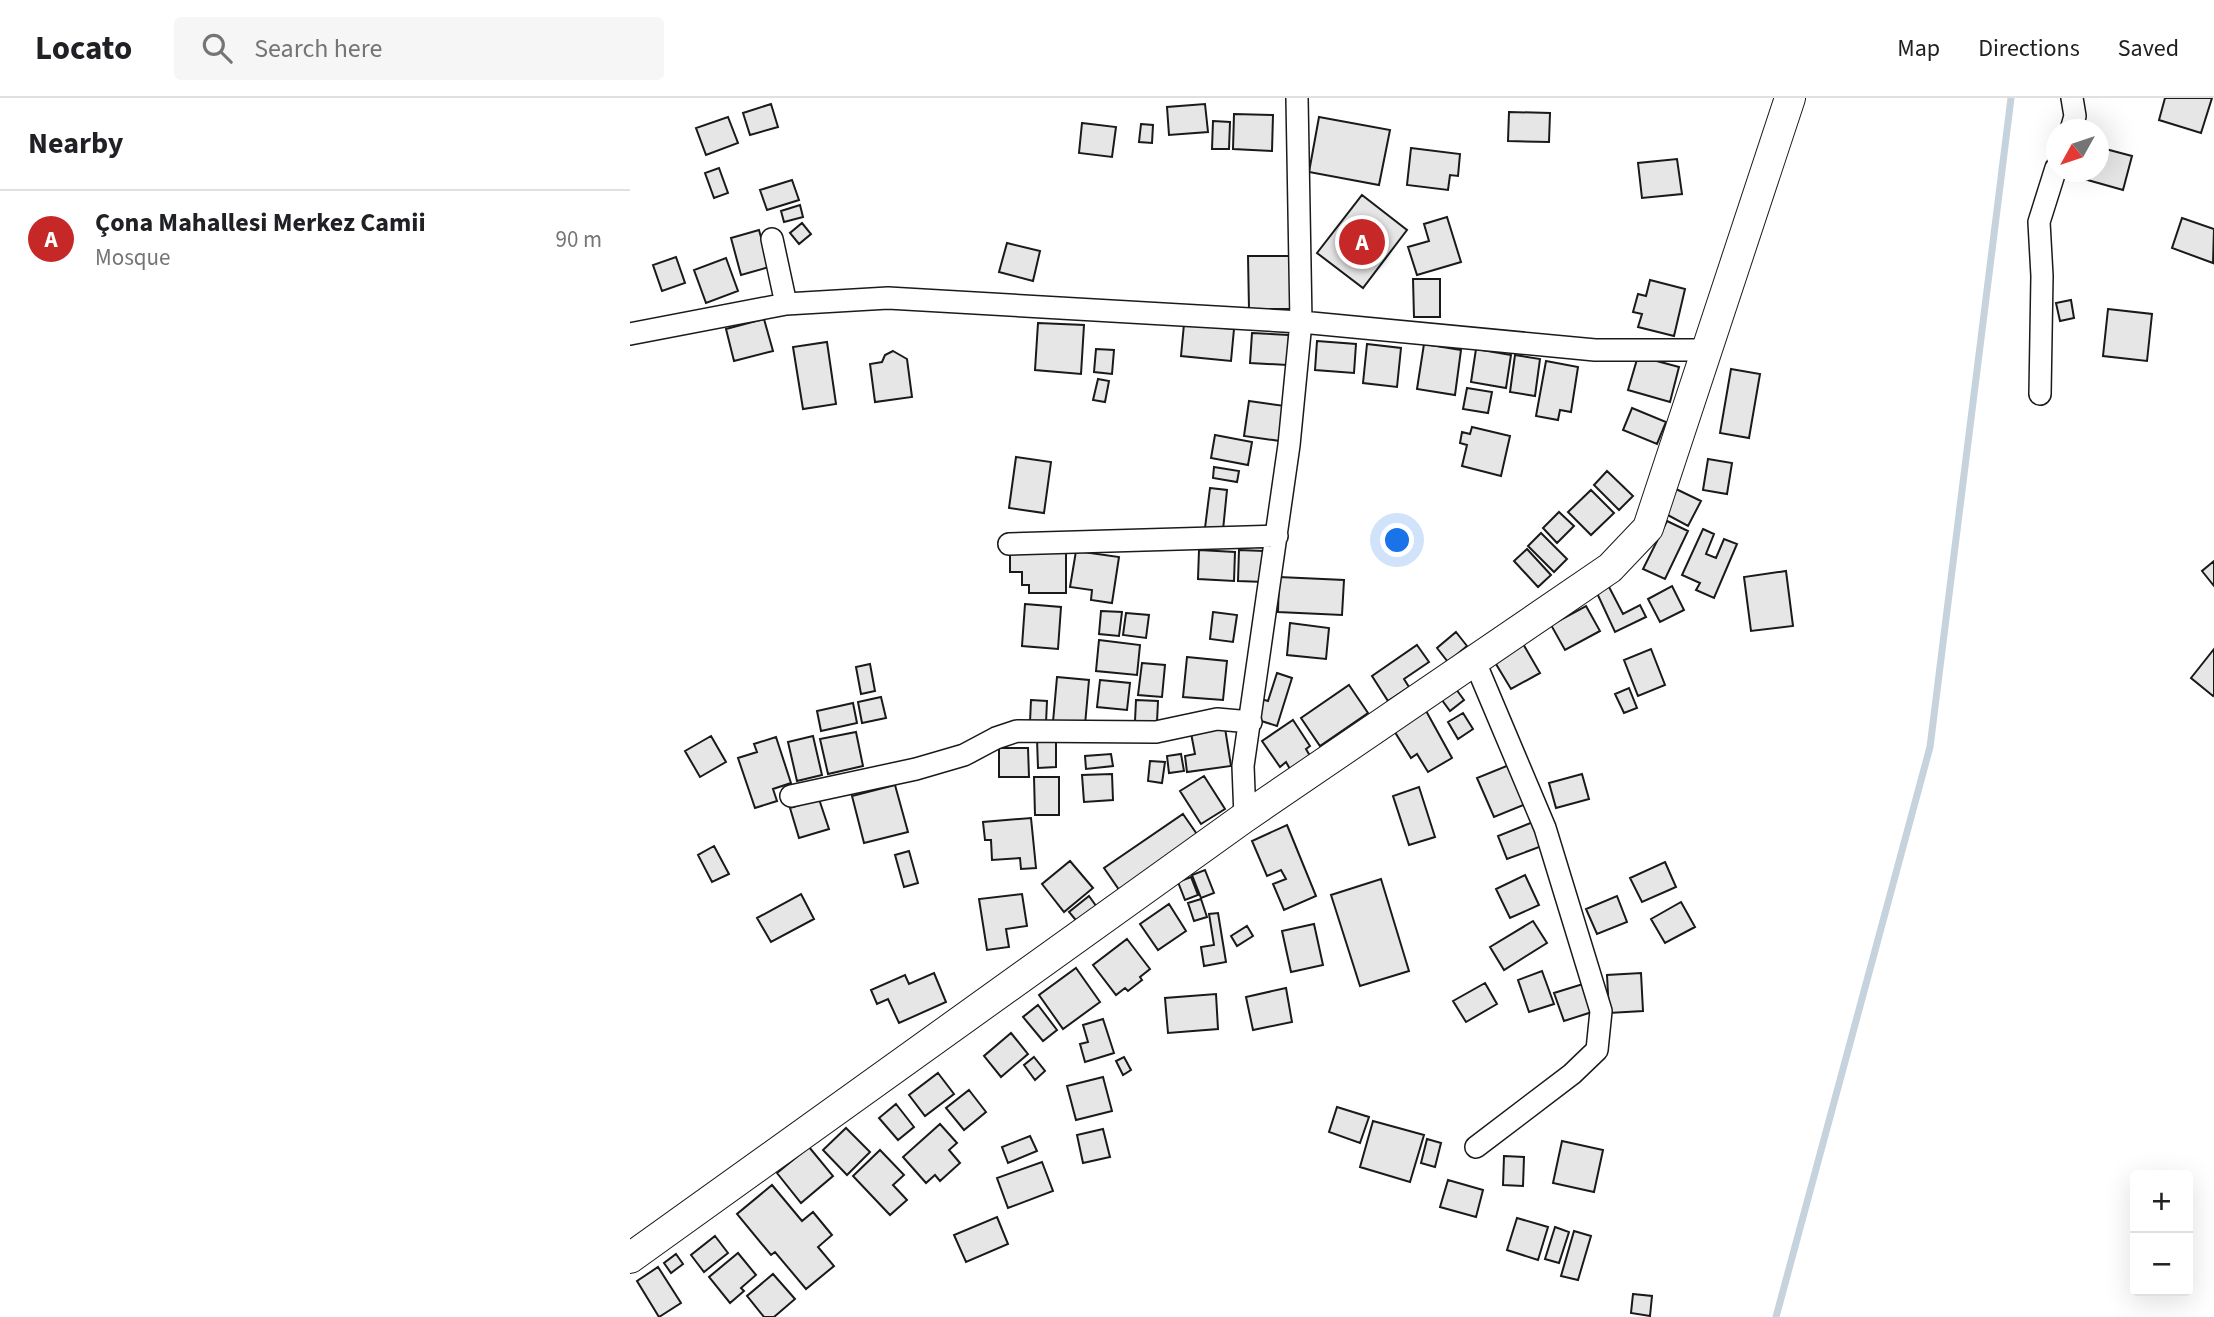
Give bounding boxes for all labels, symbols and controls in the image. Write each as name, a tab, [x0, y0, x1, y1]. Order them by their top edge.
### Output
search box	[174, 17, 664, 80]
text: Locato	[35, 25, 132, 72]
icon: search	[198, 29, 236, 67]
text: Search here	[254, 30, 382, 67]
text: Map	[1897, 31, 1940, 66]
text: Directions	[1978, 31, 2080, 66]
text: Saved	[2118, 31, 2179, 66]
north arrow	[2046, 119, 2109, 182]
text: Nearby	[28, 122, 123, 165]
text: Çona Mahallesi Merkez Camii	[95, 204, 426, 241]
pin: A	[1339, 216, 1385, 268]
text: A	[44, 223, 58, 256]
text: 90 m	[555, 223, 602, 256]
text: Mosque	[95, 241, 170, 274]
your location	[1380, 523, 1414, 557]
map controls	[2130, 1170, 2193, 1296]
button: +	[2130, 1170, 2193, 1233]
button: −	[2130, 1233, 2193, 1296]

